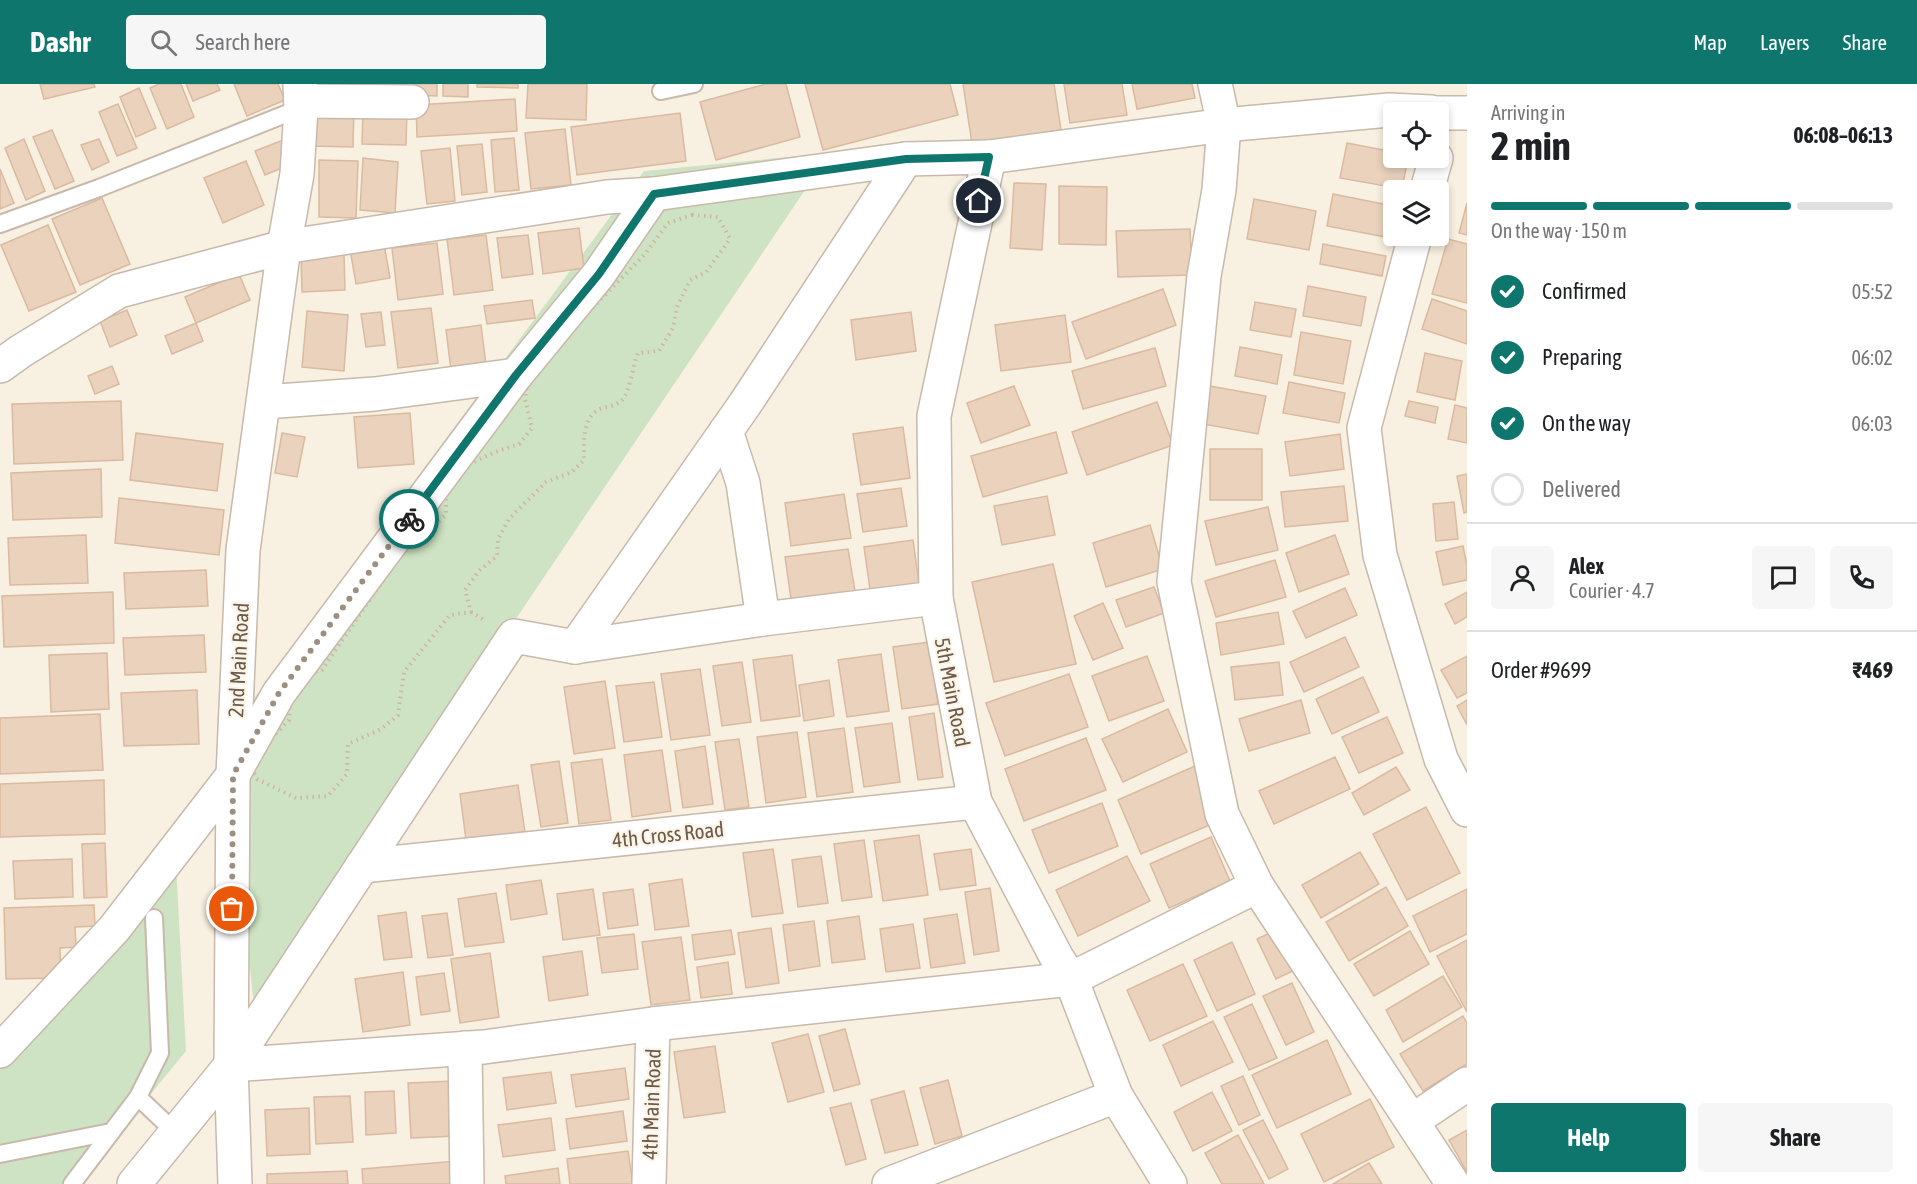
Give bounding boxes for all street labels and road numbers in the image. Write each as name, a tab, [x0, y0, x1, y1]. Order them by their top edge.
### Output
street label: 2nd Main Road	[223, 602, 253, 718]
street label: 5th Main Road	[931, 635, 975, 749]
street label: 4th Cross Road	[611, 816, 725, 852]
street label: 4th Main Road	[637, 1048, 665, 1160]

